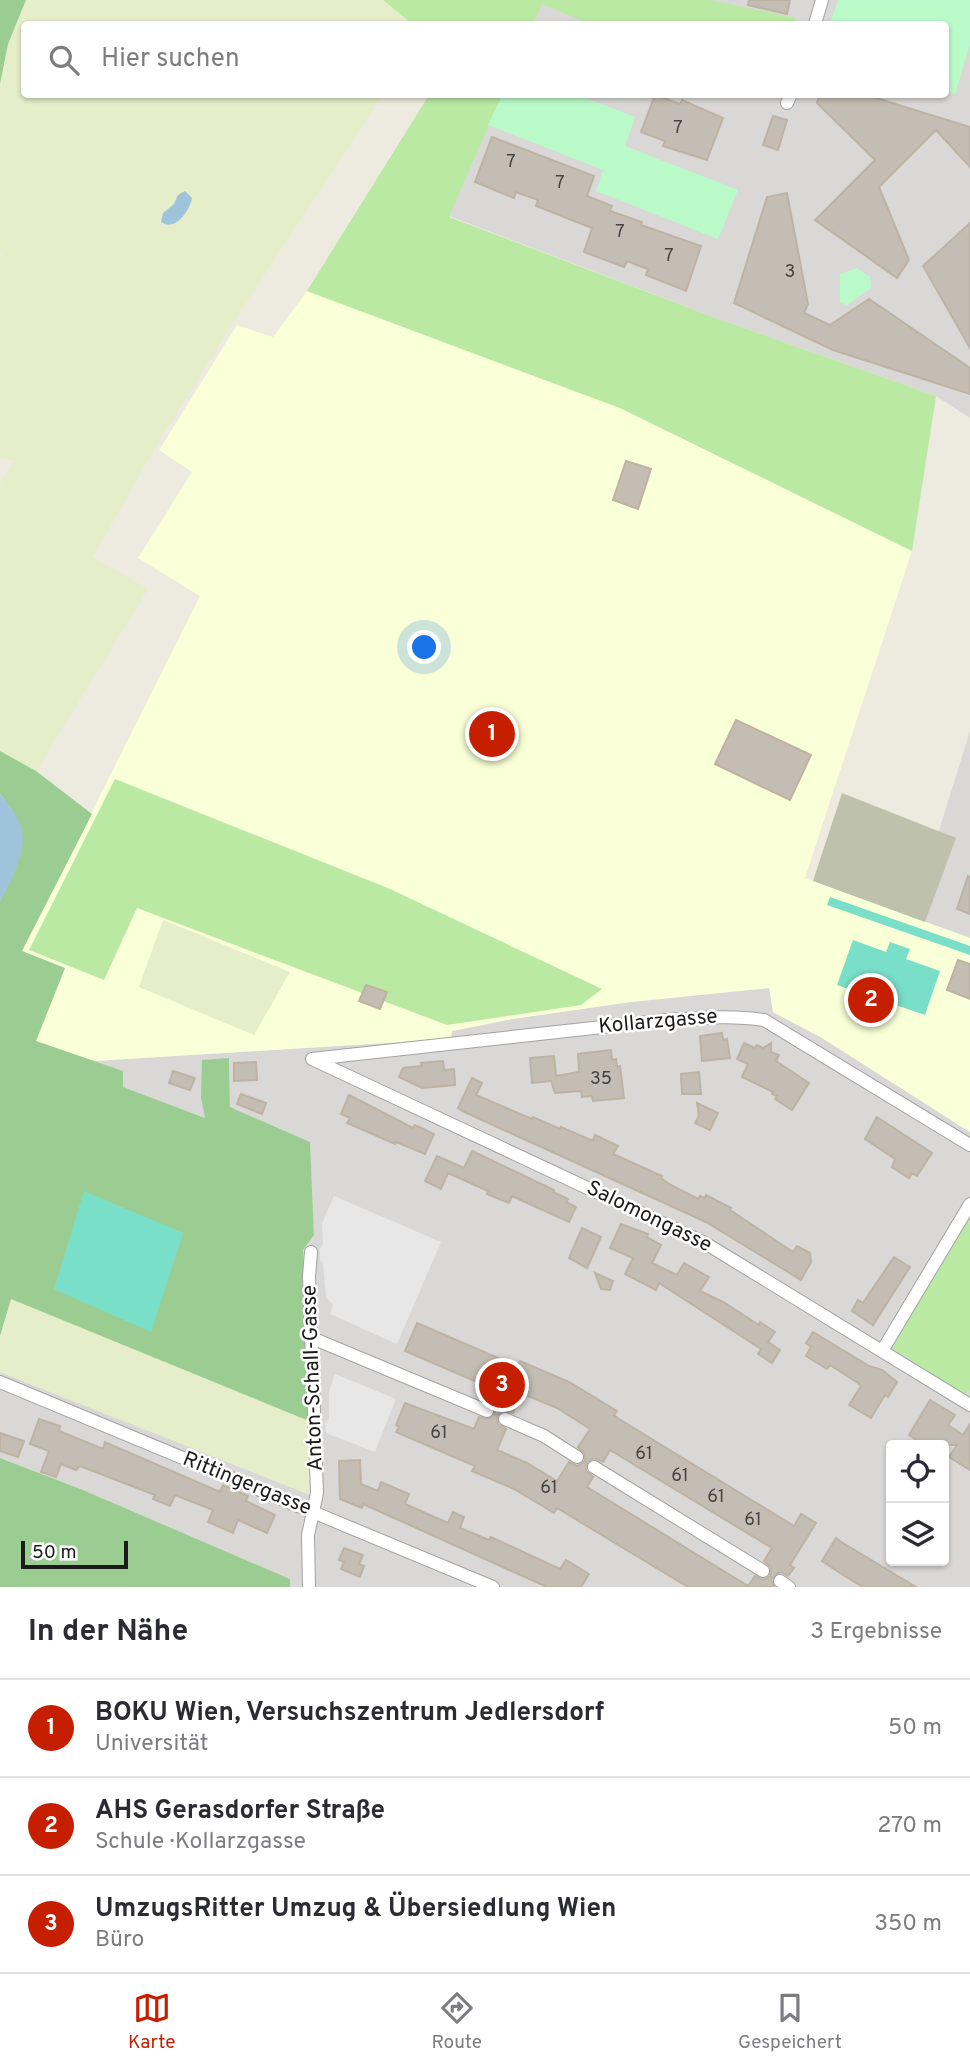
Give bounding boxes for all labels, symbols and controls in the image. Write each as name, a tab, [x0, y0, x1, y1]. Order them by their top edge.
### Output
search box	[21, 21, 949, 98]
icon: search	[45, 41, 83, 79]
text: Hier suchen	[101, 43, 240, 76]
house number: 7	[673, 117, 683, 140]
house number: 7	[506, 151, 516, 174]
house number: 7	[555, 172, 565, 195]
house number: 7	[615, 221, 625, 244]
house number: 7	[664, 245, 674, 268]
house number: 3	[785, 261, 795, 284]
your location	[407, 630, 441, 664]
pin: 1	[469, 708, 515, 760]
pin: 2	[848, 974, 894, 1026]
street label: Kollarzgasse	[597, 1003, 719, 1041]
house number: 35	[590, 1068, 612, 1091]
street label: Salomongasse	[582, 1175, 716, 1259]
street label: Anton-Schall-Gasse	[296, 1284, 330, 1472]
pin: 3	[479, 1359, 525, 1411]
house number: 61	[430, 1422, 448, 1445]
map controls	[886, 1440, 949, 1566]
button: locate	[886, 1440, 949, 1503]
house number: 61	[635, 1443, 653, 1466]
street label: Rittingergasse	[179, 1446, 315, 1522]
house number: 61	[671, 1465, 689, 1488]
house number: 61	[540, 1477, 558, 1500]
house number: 61	[707, 1486, 725, 1509]
button: layers	[886, 1503, 949, 1566]
house number: 61	[744, 1509, 762, 1532]
scale bar	[21, 1538, 128, 1570]
text: 50 m	[32, 1541, 77, 1565]
text: In der Nähe	[28, 1614, 188, 1651]
text: 3 Ergebnisse	[810, 1618, 942, 1647]
text: BOKU Wien, Versuchszentrum Jedlersdorf	[95, 1697, 604, 1730]
text: 1	[46, 1714, 56, 1743]
text: 50 m	[888, 1714, 942, 1743]
text: Universität	[95, 1730, 209, 1759]
text: AHS Gerasdorfer Straße	[95, 1795, 385, 1828]
text: 2	[44, 1812, 58, 1841]
text: 270 m	[877, 1812, 942, 1841]
text: Schule · Kollarzgasse	[95, 1828, 306, 1857]
text: UmzugsRitter Umzug & Übersiedlung Wien	[95, 1893, 616, 1926]
text: 3	[44, 1910, 58, 1939]
text: 350 m	[874, 1910, 942, 1939]
text: Büro	[95, 1926, 144, 1955]
tab: Karte	[128, 1989, 175, 2055]
tab: Route	[431, 1989, 482, 2055]
tab: Gespeichert	[738, 1989, 842, 2055]

